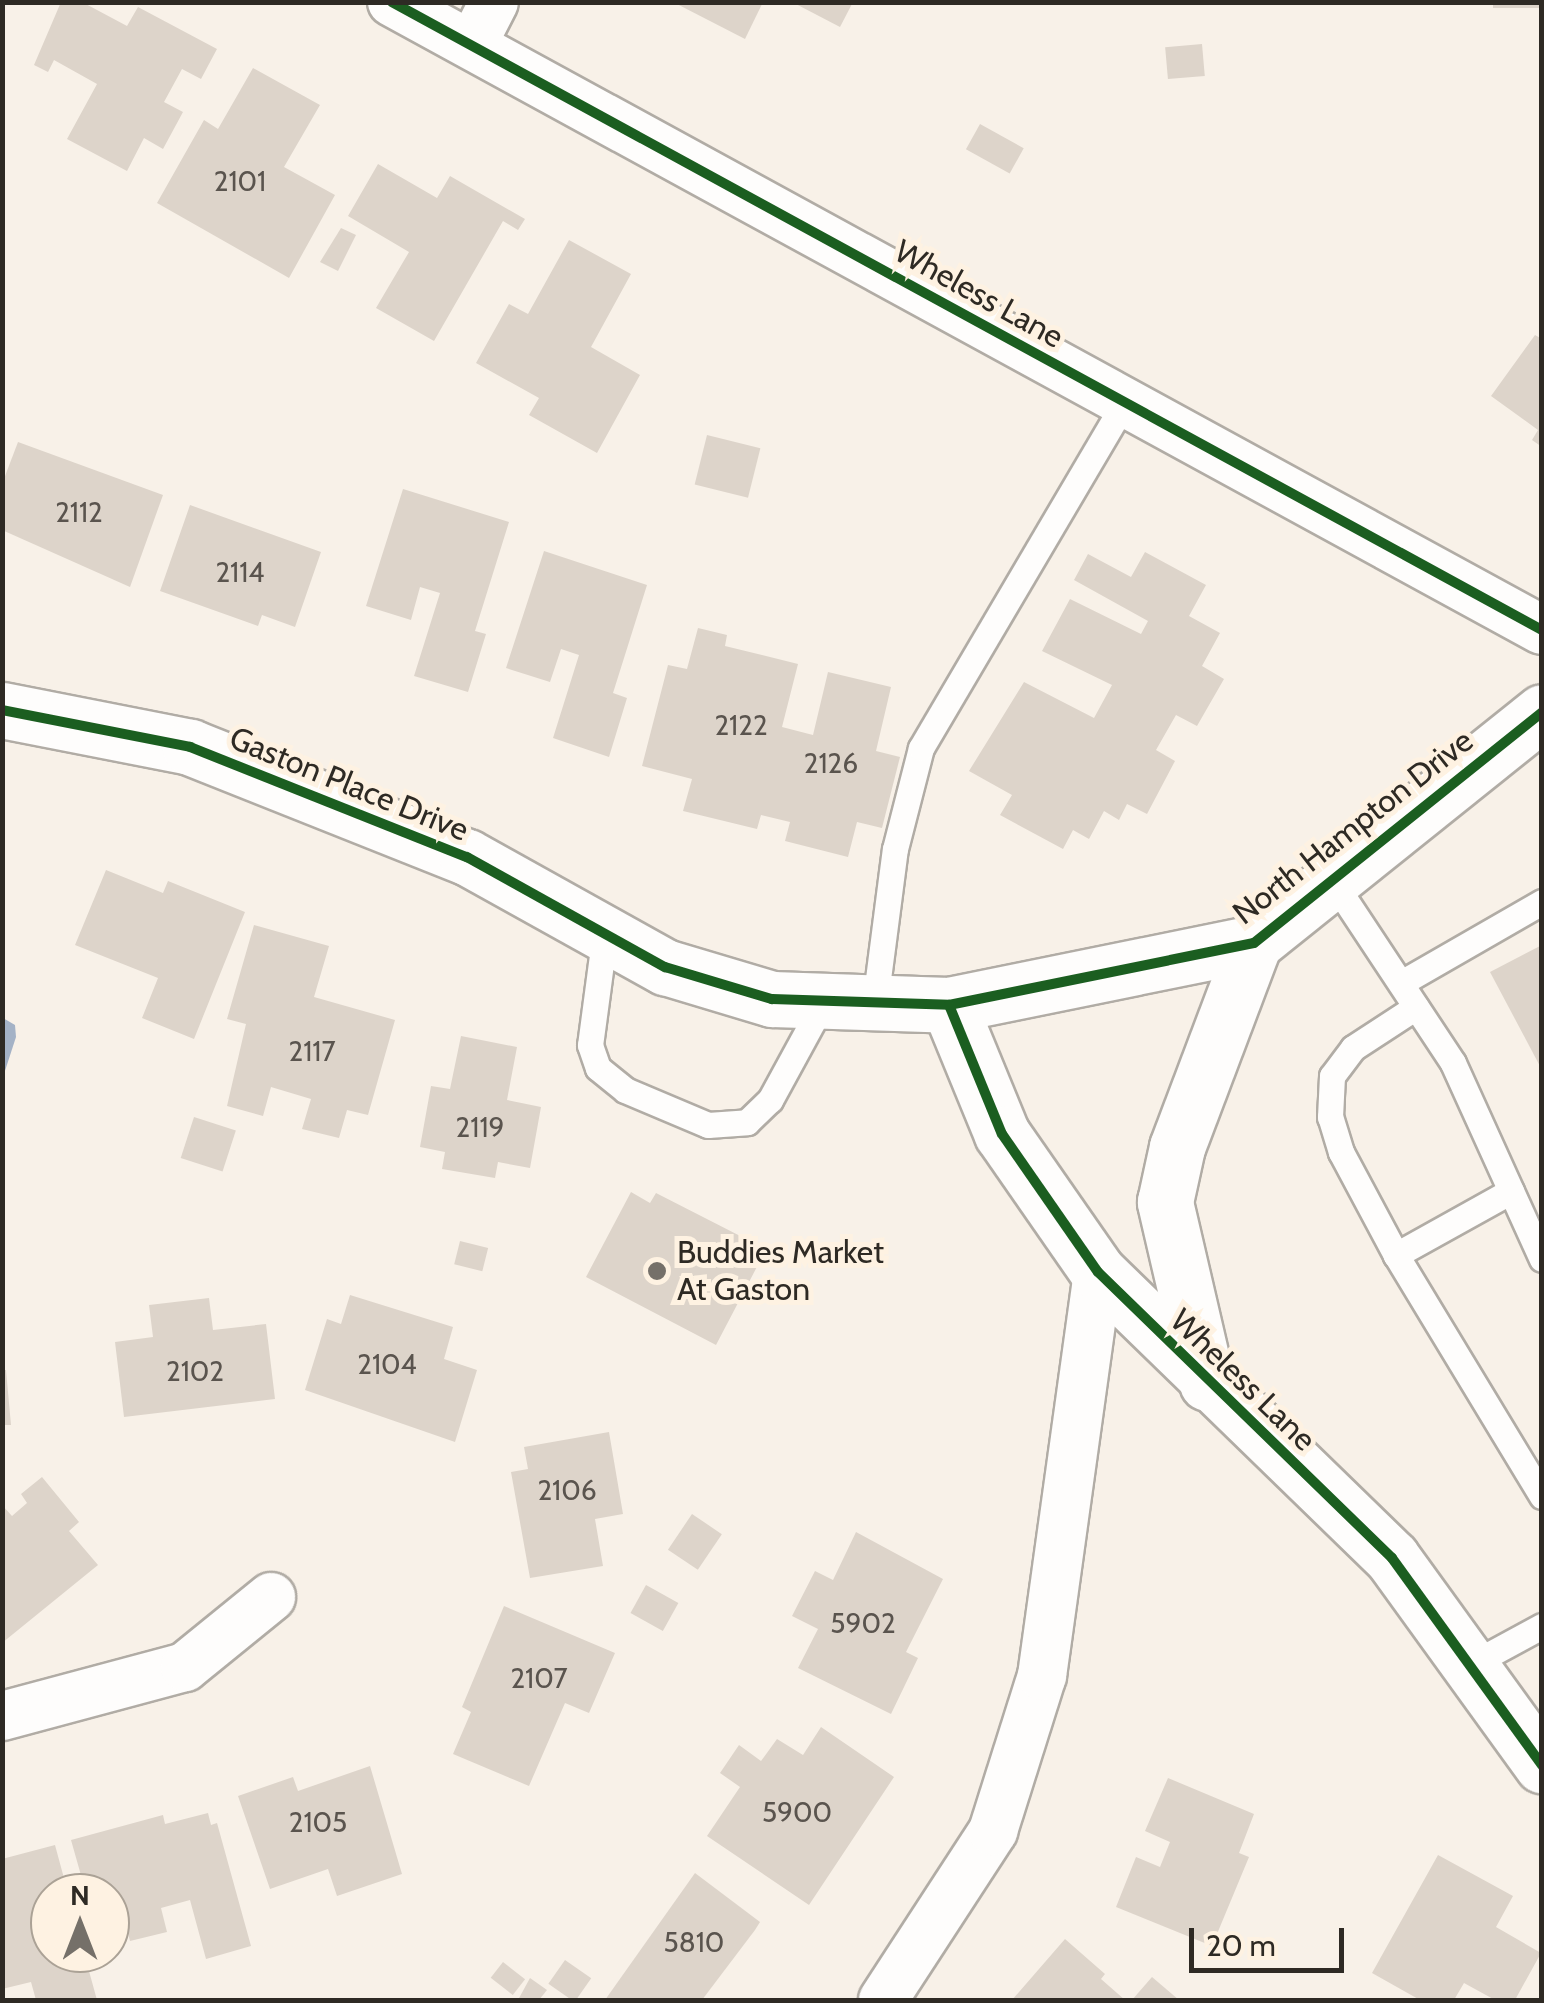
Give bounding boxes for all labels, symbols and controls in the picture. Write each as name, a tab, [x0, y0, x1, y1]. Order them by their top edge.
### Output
house number: 2101	[214, 164, 266, 198]
street label: Wheless Lane	[888, 232, 1070, 356]
house number: 2112	[55, 495, 103, 529]
house number: 2114	[215, 555, 265, 589]
house number: 2122	[714, 708, 768, 742]
street label: Gaston Place Drive	[224, 719, 474, 849]
street label: North Hampton Drive	[1226, 722, 1480, 932]
house number: 2126	[804, 746, 858, 780]
house number: 2117	[288, 1034, 336, 1068]
house number: 2119	[456, 1110, 504, 1144]
place label: Buddies Market At Gaston	[677, 1234, 884, 1309]
marker: Buddies Market At Gaston	[646, 1260, 668, 1282]
street label: Wheless Lane	[1162, 1301, 1324, 1459]
house number: 2104	[357, 1347, 417, 1381]
house number: 2102	[166, 1354, 224, 1388]
house number: 2106	[537, 1473, 597, 1507]
house number: 5902	[830, 1606, 896, 1640]
house number: 2107	[510, 1661, 568, 1695]
house number: 5900	[762, 1795, 832, 1829]
house number: 2105	[289, 1805, 347, 1839]
north arrow	[30, 1873, 130, 1973]
text: N	[70, 1878, 90, 1912]
scale bar	[1194, 1908, 1349, 1970]
house number: 5810	[664, 1925, 724, 1959]
text: 20 m	[1206, 1927, 1276, 1964]

